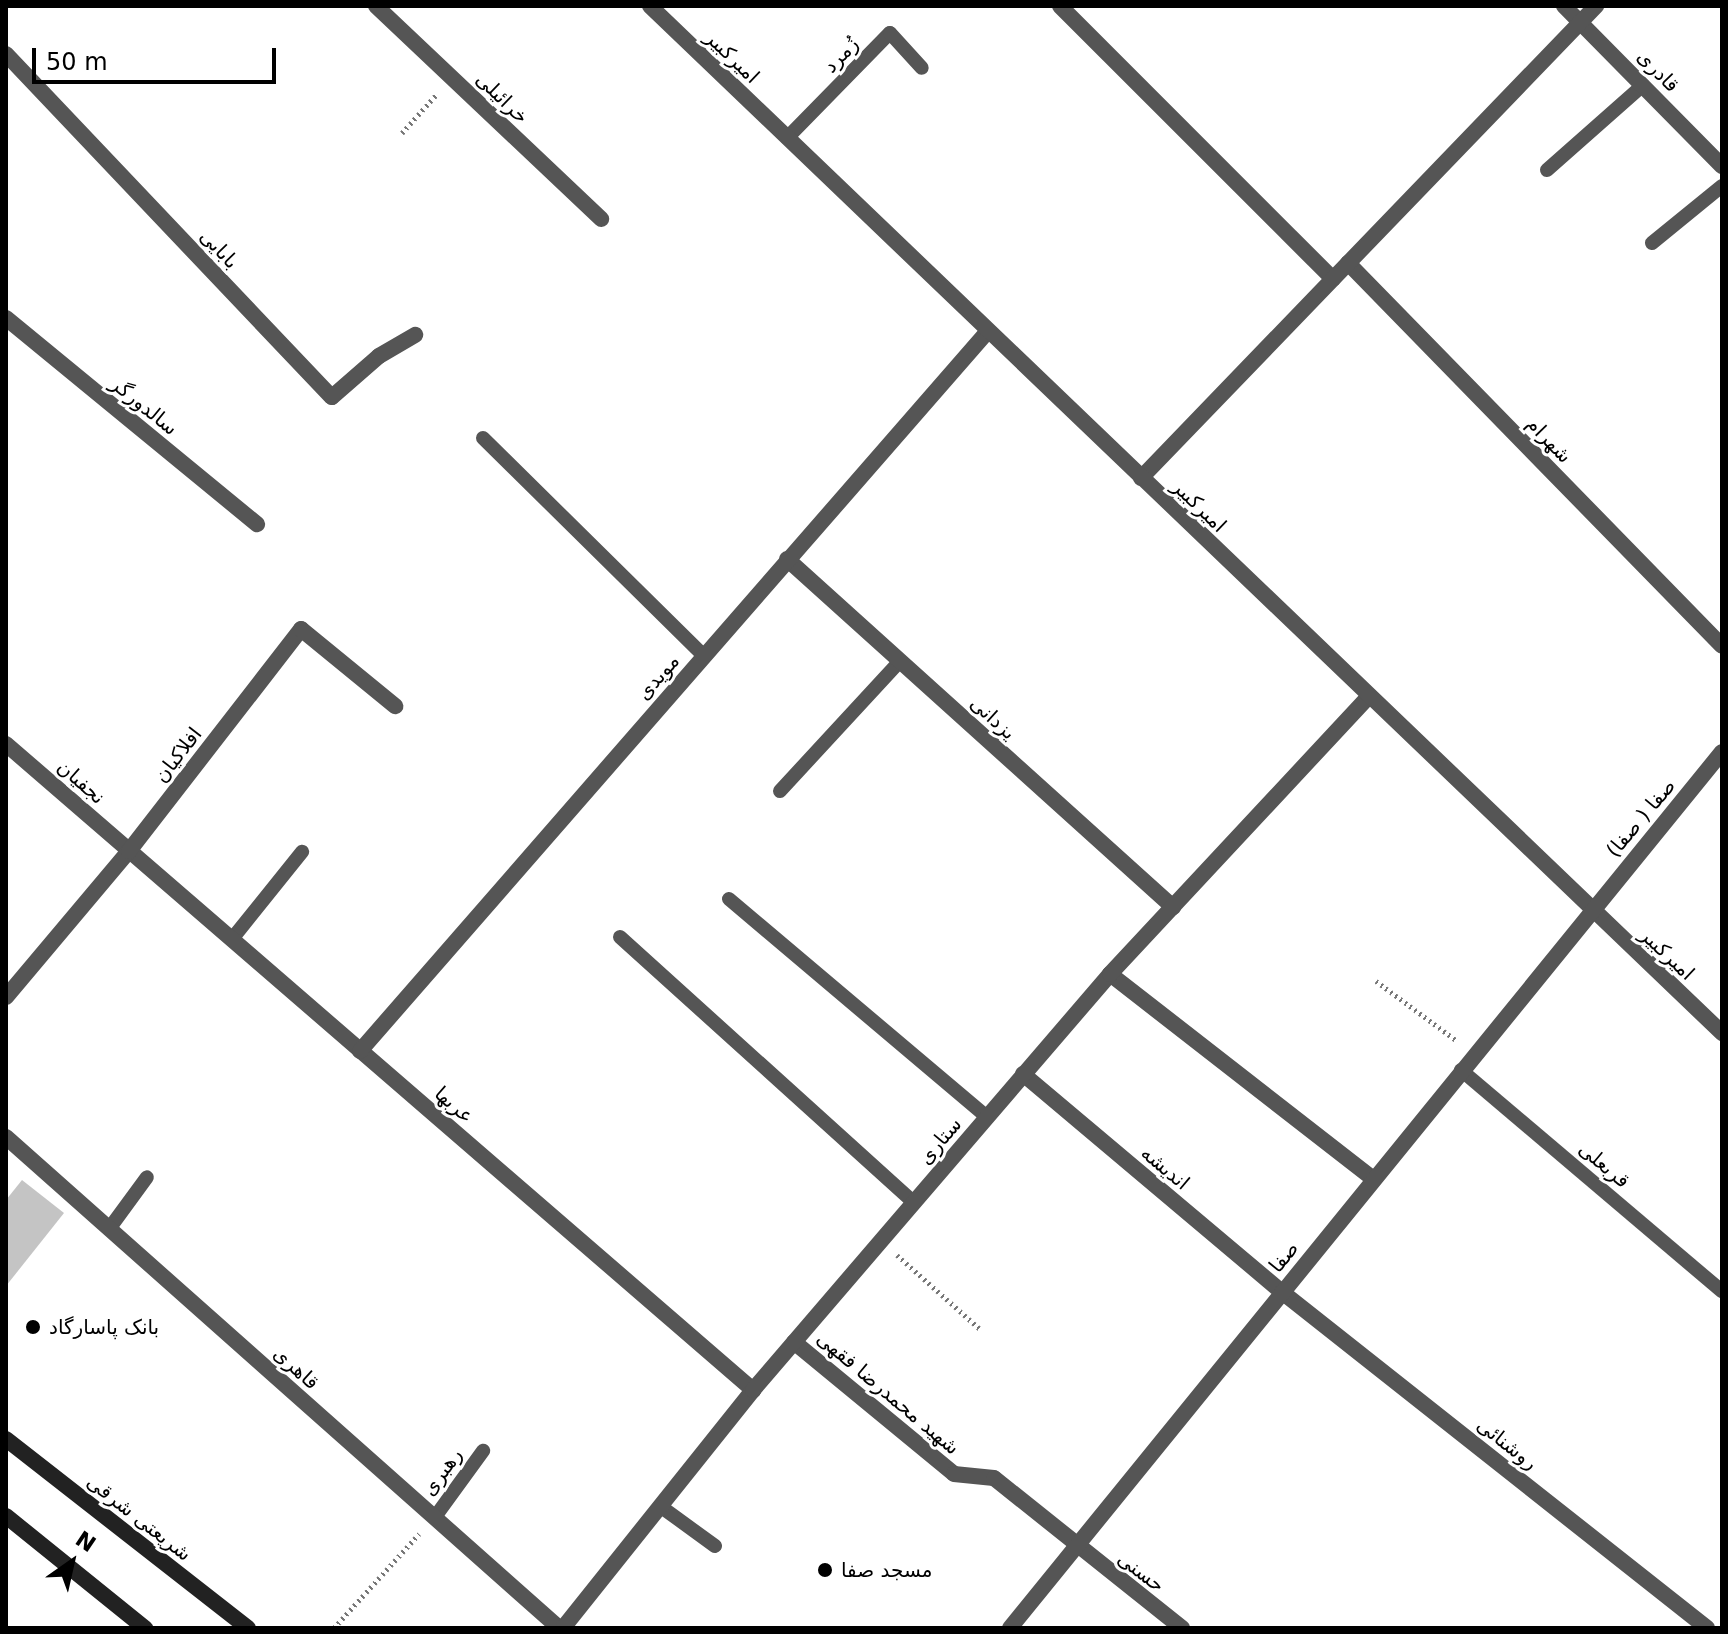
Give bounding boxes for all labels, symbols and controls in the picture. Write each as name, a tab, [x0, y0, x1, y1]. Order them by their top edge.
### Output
street label: امیرکبیر	[700, 25, 764, 89]
scale bar	[36, 32, 280, 82]
street label: زُمرد	[818, 32, 864, 78]
street label: قادری	[1632, 45, 1684, 97]
text: 50 m	[46, 48, 108, 76]
street label: خرائیلی	[471, 67, 533, 129]
street label: بابایی	[195, 224, 243, 274]
street label: سالدورگر	[106, 372, 182, 440]
street label: شهرام	[1521, 412, 1577, 468]
street label: امیرکبیر	[1167, 474, 1231, 538]
street label: مویدی	[632, 649, 684, 705]
street label: یزدانی	[965, 691, 1021, 745]
street label: افلاکیان	[149, 723, 207, 787]
street label: نجفیان	[52, 755, 110, 809]
street label: صفا ( صفا)	[1601, 774, 1681, 862]
street label: امیرکبیر	[1635, 923, 1699, 985]
street label: عربها	[430, 1082, 478, 1128]
street label: ستاری	[913, 1113, 967, 1169]
street label: قربعلی	[1574, 1137, 1634, 1193]
street label: اندیشه	[1136, 1141, 1194, 1195]
street label: صفا	[1264, 1237, 1304, 1277]
place label: بانک پاسارگاد	[49, 1315, 159, 1339]
marker: بانک پاسارگاد	[24, 1318, 42, 1336]
street label: شهید محمدرضا فقهی	[812, 1326, 964, 1460]
street label: قاهری	[268, 1341, 324, 1395]
street label: روشنائی	[1472, 1413, 1542, 1475]
street label: رهبری	[417, 1444, 467, 1500]
street label: شریعتی شرقی	[82, 1470, 196, 1566]
north arrow	[32, 1522, 112, 1602]
text: N	[71, 1526, 100, 1557]
street label: حسنی	[1113, 1546, 1169, 1598]
place label: مسجد صفا	[841, 1558, 933, 1582]
marker: مسجد صفا	[816, 1561, 834, 1579]

